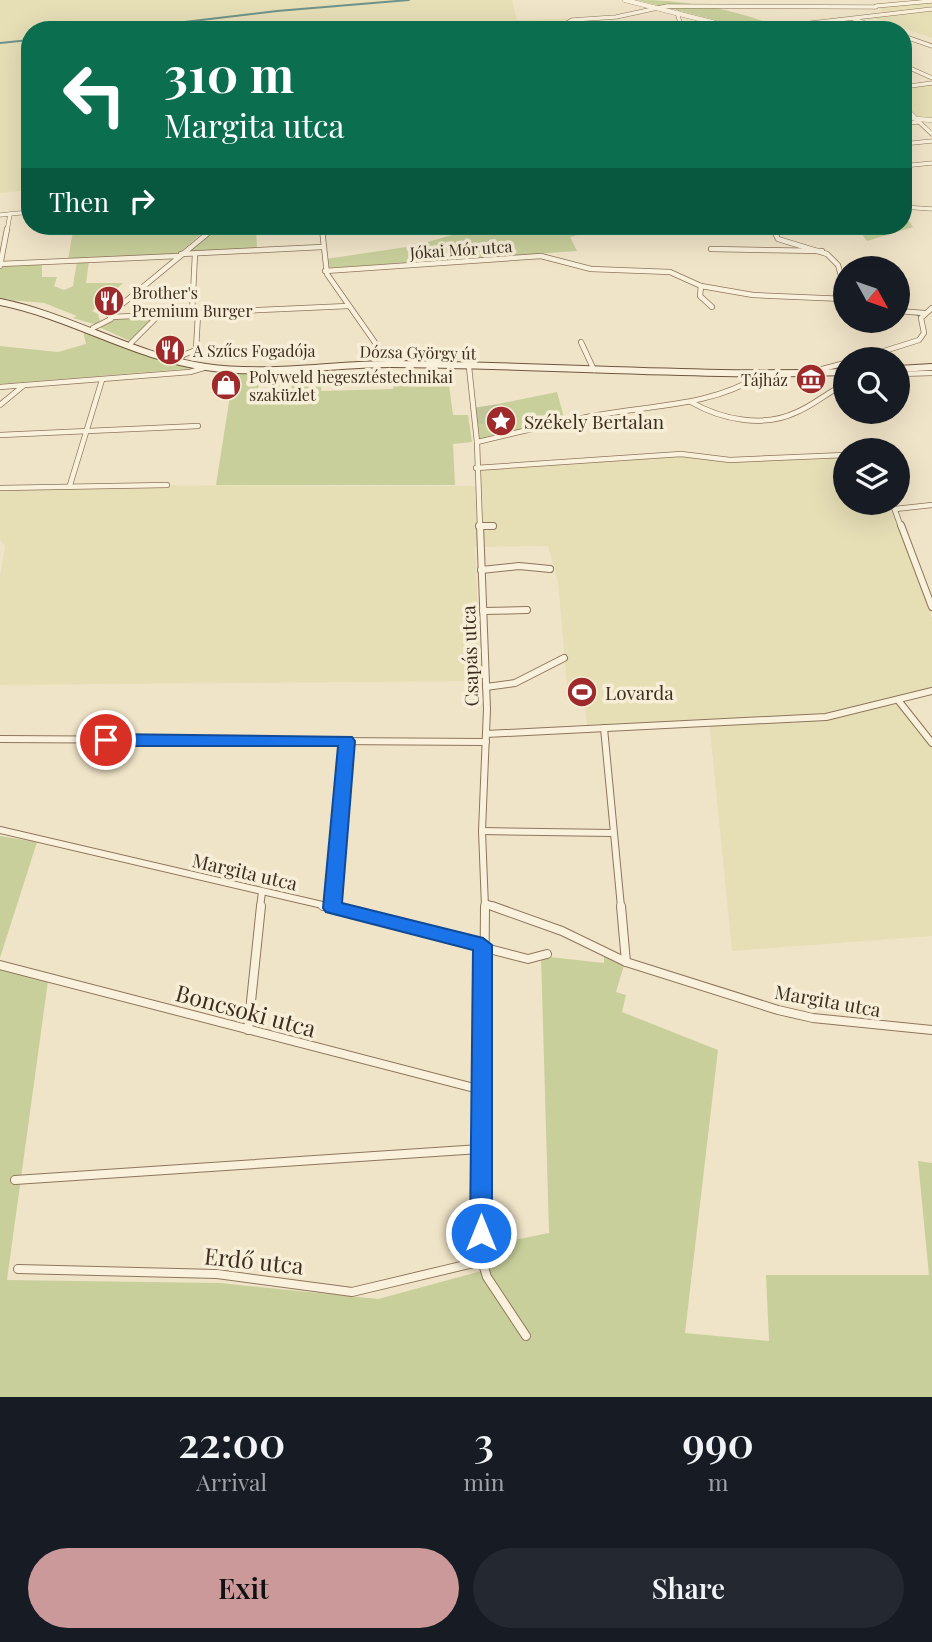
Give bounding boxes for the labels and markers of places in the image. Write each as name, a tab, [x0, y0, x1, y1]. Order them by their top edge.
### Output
place label: Brother's Premium Burger	[132, 282, 253, 321]
restaurant icon: Brother's Premium Burger	[92, 284, 126, 318]
restaurant icon: A Szűcs Fogadója	[153, 333, 187, 367]
place label: A Szűcs Fogadója	[192, 340, 316, 361]
museum icon: Tájház	[794, 362, 828, 396]
place label: Polyweld hegesztéstechnikai szaküzlet	[249, 366, 453, 405]
shop icon: Polyweld hegesztéstechnikai szaküzlet	[209, 368, 243, 402]
place label: Tájház	[741, 369, 788, 390]
place icon: Székely Bertalan	[484, 404, 518, 438]
place label: Székely Bertalan	[524, 408, 665, 434]
sports icon: Lovarda	[565, 675, 599, 709]
place label: Lovarda	[605, 679, 674, 705]
pin	[76, 710, 136, 770]

